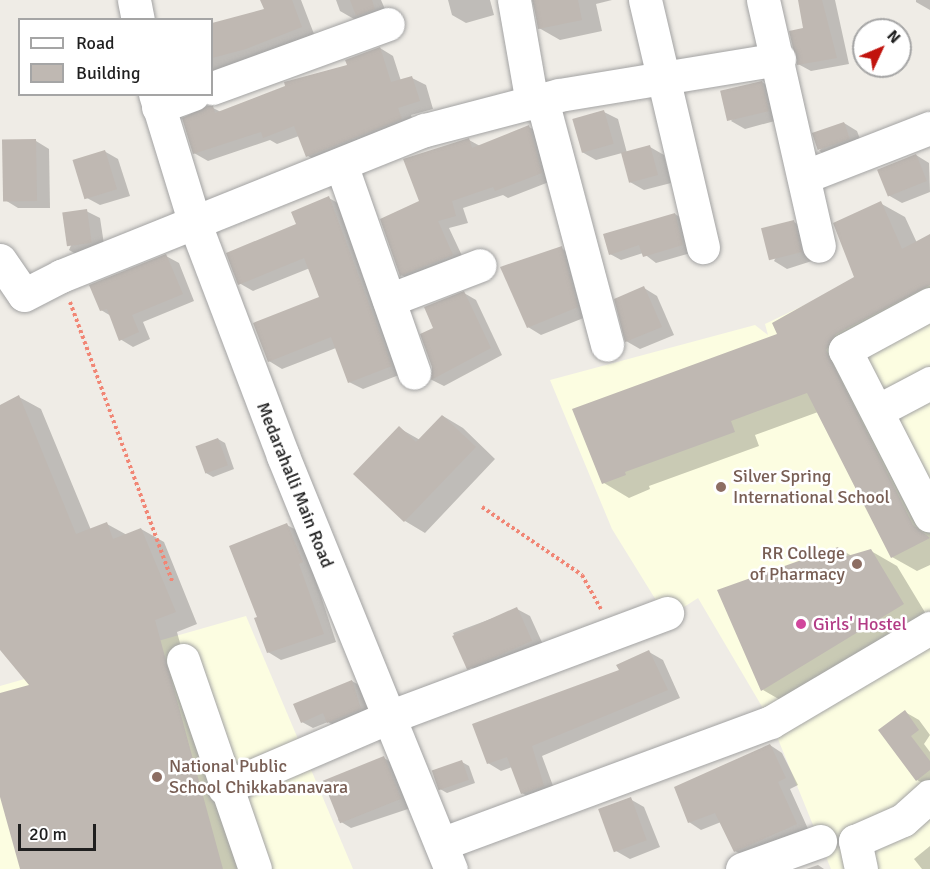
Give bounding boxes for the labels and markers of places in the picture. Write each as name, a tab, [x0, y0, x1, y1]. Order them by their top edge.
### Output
place label: Silver Spring International School	[733, 466, 890, 508]
marker: Silver Spring International School	[714, 480, 728, 494]
place label: RR College of Pharmacy	[750, 543, 845, 586]
marker: RR College of Pharmacy	[850, 557, 864, 571]
place label: Girls' Hostel	[813, 613, 907, 635]
marker: Girls' Hostel	[794, 617, 808, 631]
place label: National Public School Chikkabanavara	[169, 756, 348, 798]
marker: National Public School Chikkabanavara	[150, 770, 164, 784]

